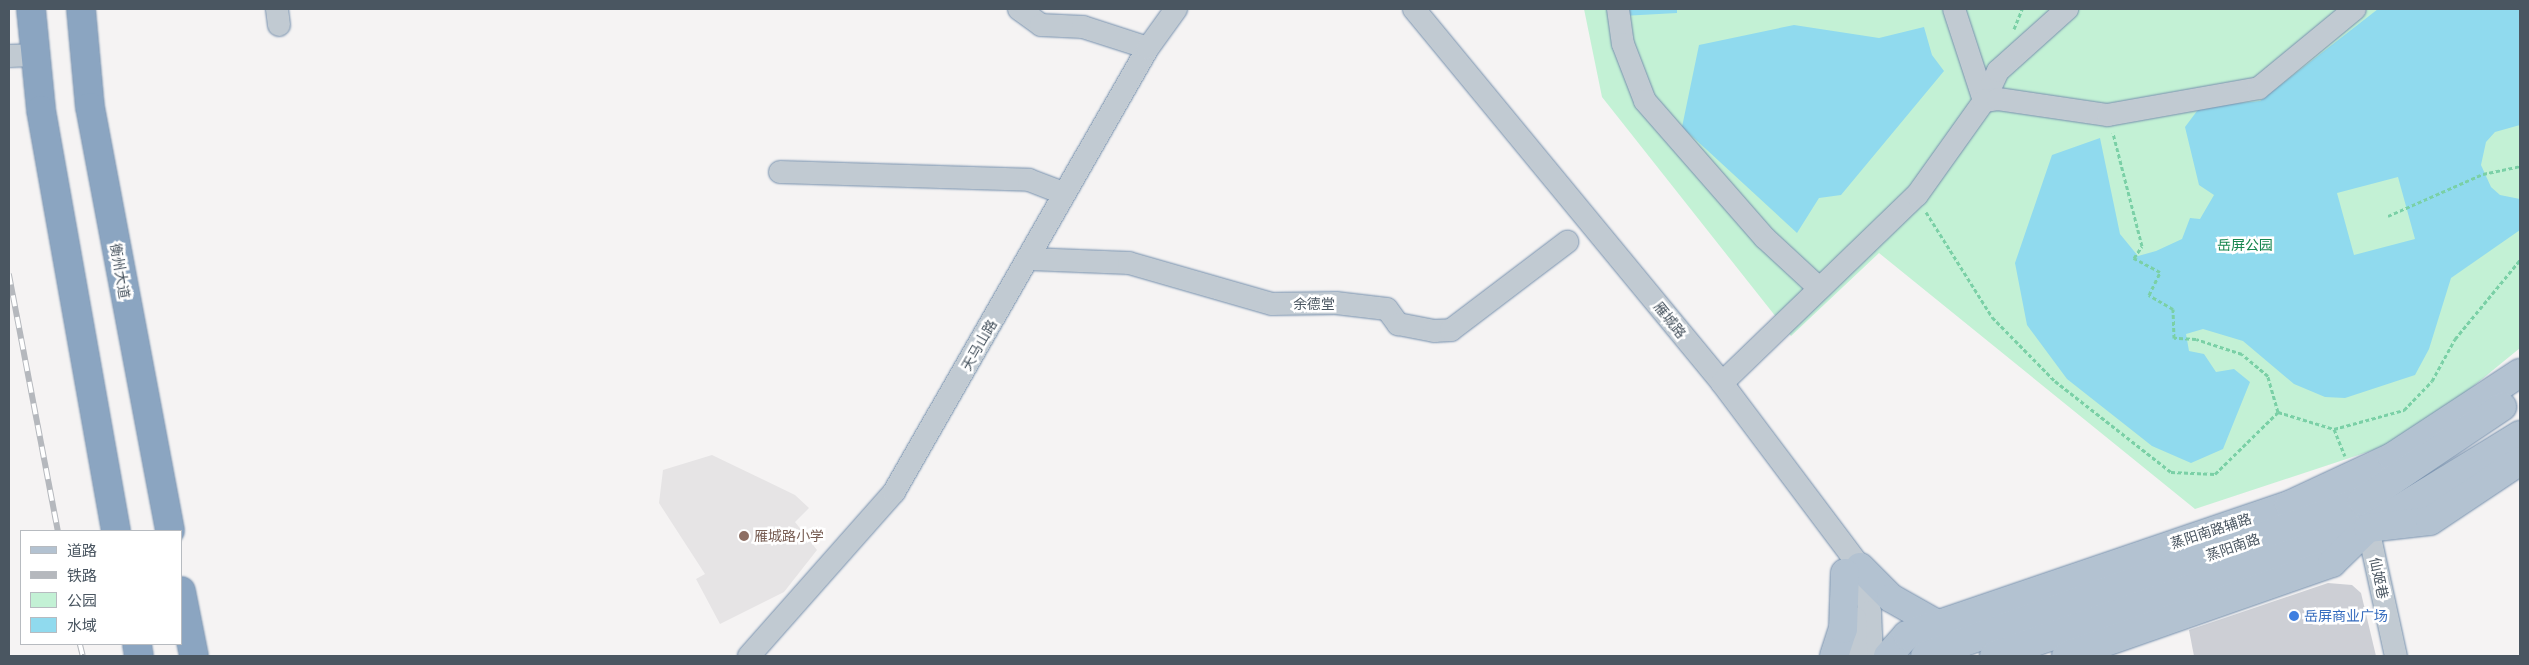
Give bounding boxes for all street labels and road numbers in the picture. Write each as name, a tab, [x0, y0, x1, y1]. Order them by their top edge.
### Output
street label: 衡州大道	[107, 242, 133, 300]
street label: 余德堂	[1293, 296, 1335, 312]
street label: 雁城路	[1650, 298, 1690, 342]
street label: 天马山路	[958, 317, 1000, 373]
street label: 蒸阳南路辅路	[2168, 510, 2254, 552]
street label: 蒸阳南路	[2204, 530, 2262, 564]
street label: 仙姬巷	[2366, 556, 2392, 600]

